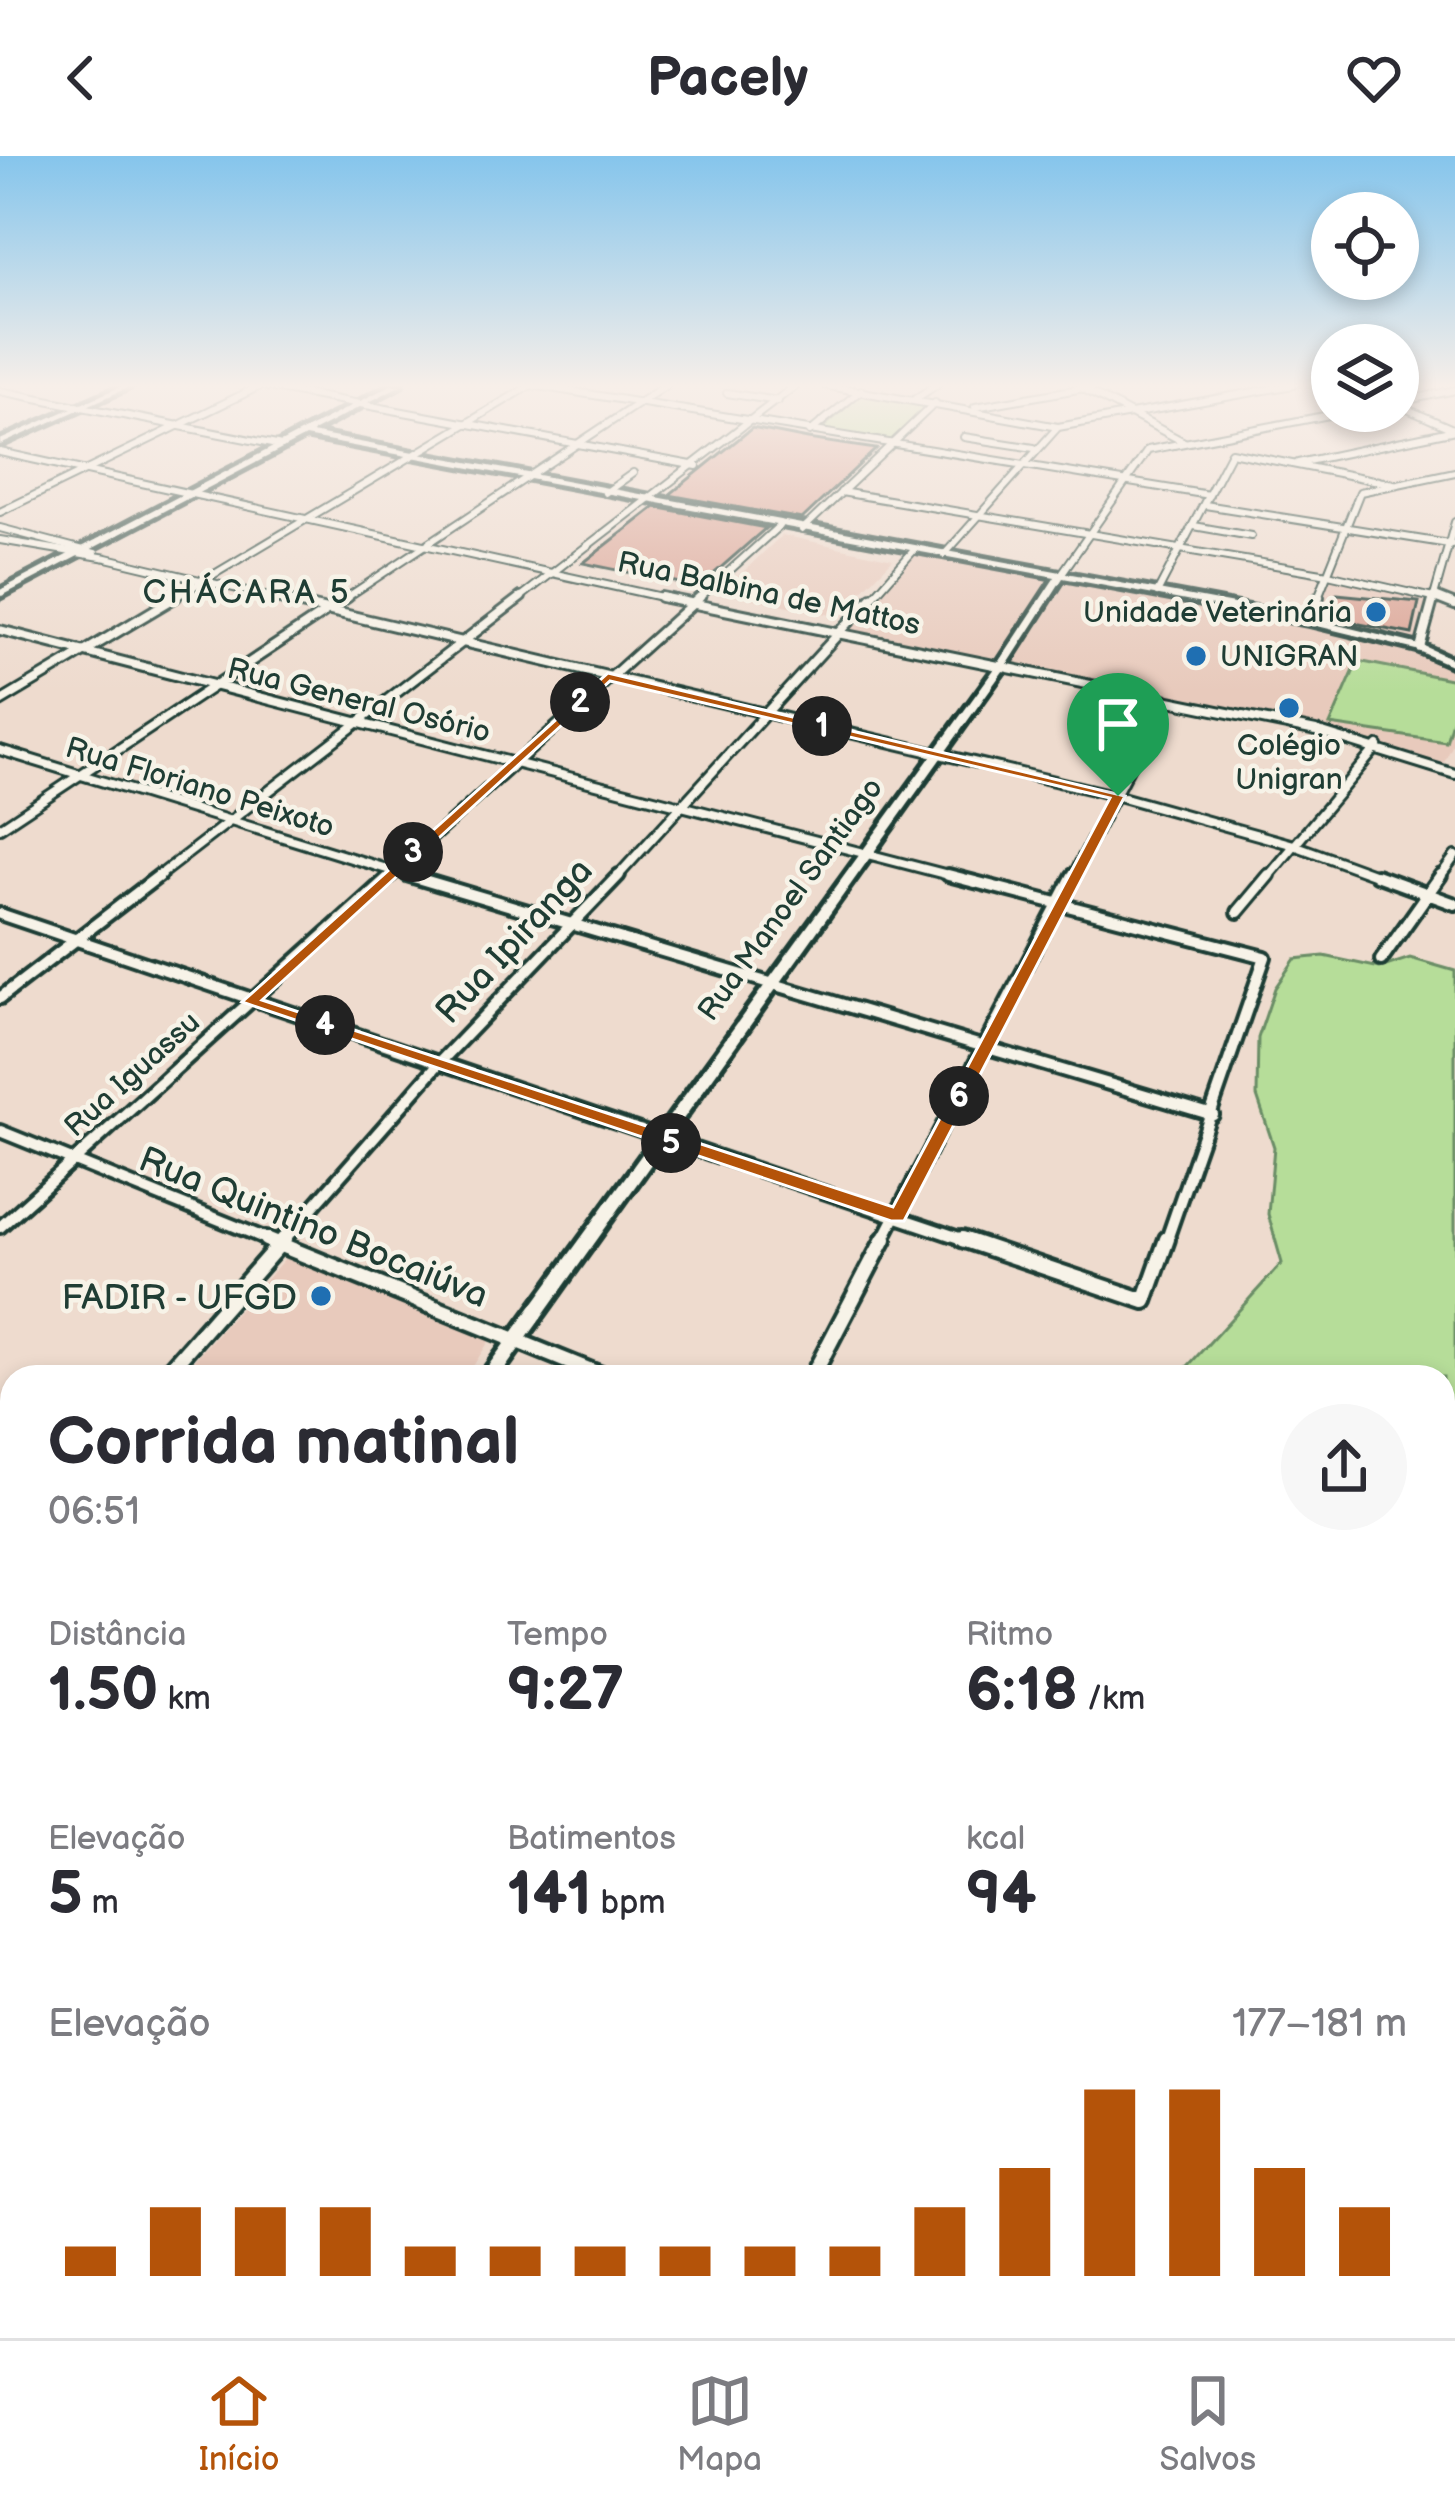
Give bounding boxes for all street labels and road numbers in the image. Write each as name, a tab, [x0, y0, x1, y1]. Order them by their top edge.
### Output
street label: Rua Balbina de Mattos	[614, 544, 924, 644]
street label: Rua General Osório	[223, 651, 494, 751]
street label: Rua Floriano Peixoto	[61, 730, 338, 846]
street label: Rua Manoel Santiago	[691, 771, 891, 1028]
street label: Rua Ipiranga	[427, 850, 602, 1033]
street label: Rua Iguassu	[58, 1005, 208, 1145]
street label: Rua Quintino Bocaiúva	[132, 1139, 494, 1318]

